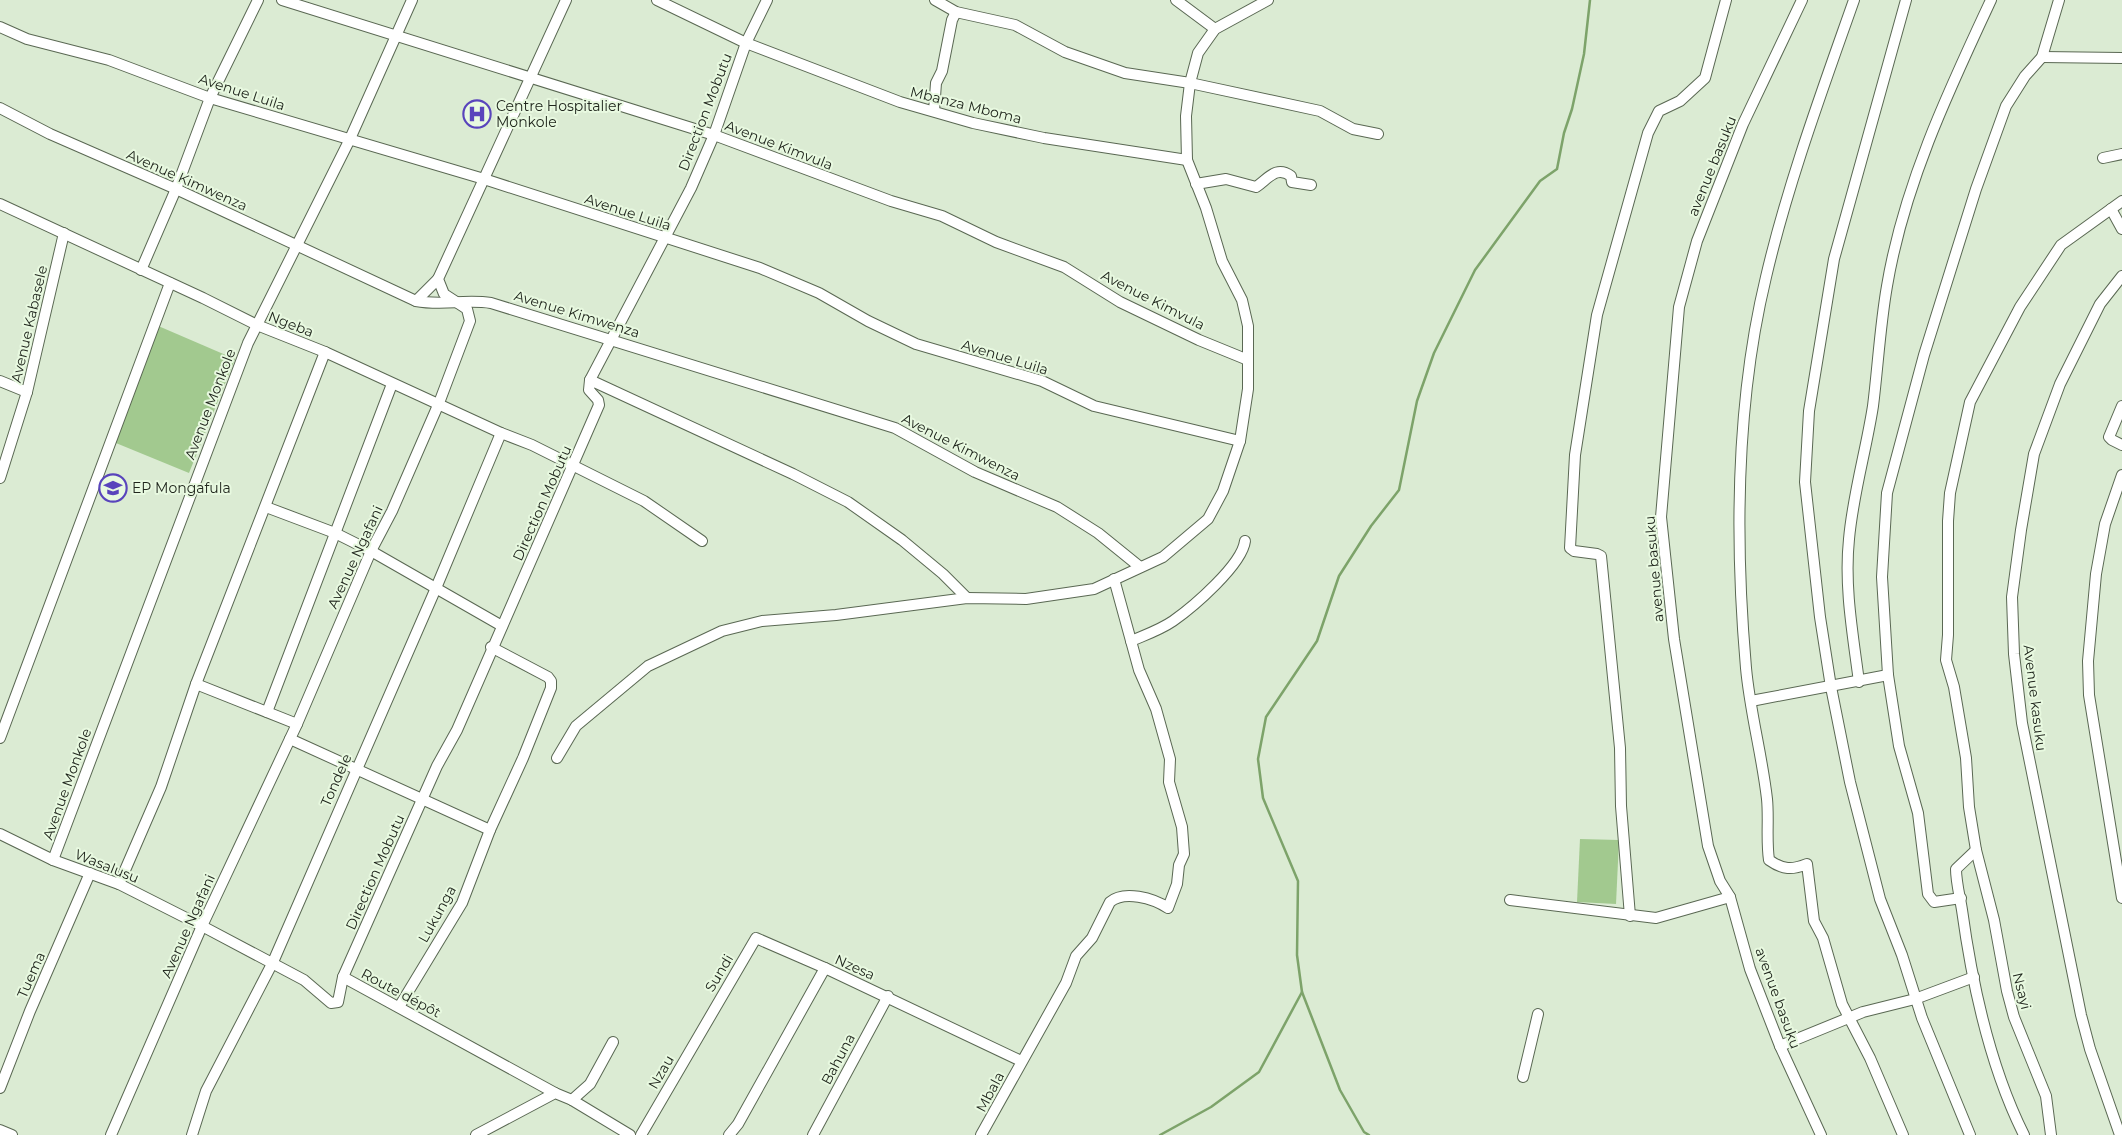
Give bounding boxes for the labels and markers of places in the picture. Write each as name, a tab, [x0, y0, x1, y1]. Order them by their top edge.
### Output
place label: Centre Hospitalier Monkole	[496, 97, 623, 131]
hospital icon: Centre Hospitalier Monkole	[462, 99, 492, 129]
school or university icon: EP Mongafula	[98, 473, 128, 503]
place label: EP Mongafula	[132, 479, 231, 497]

